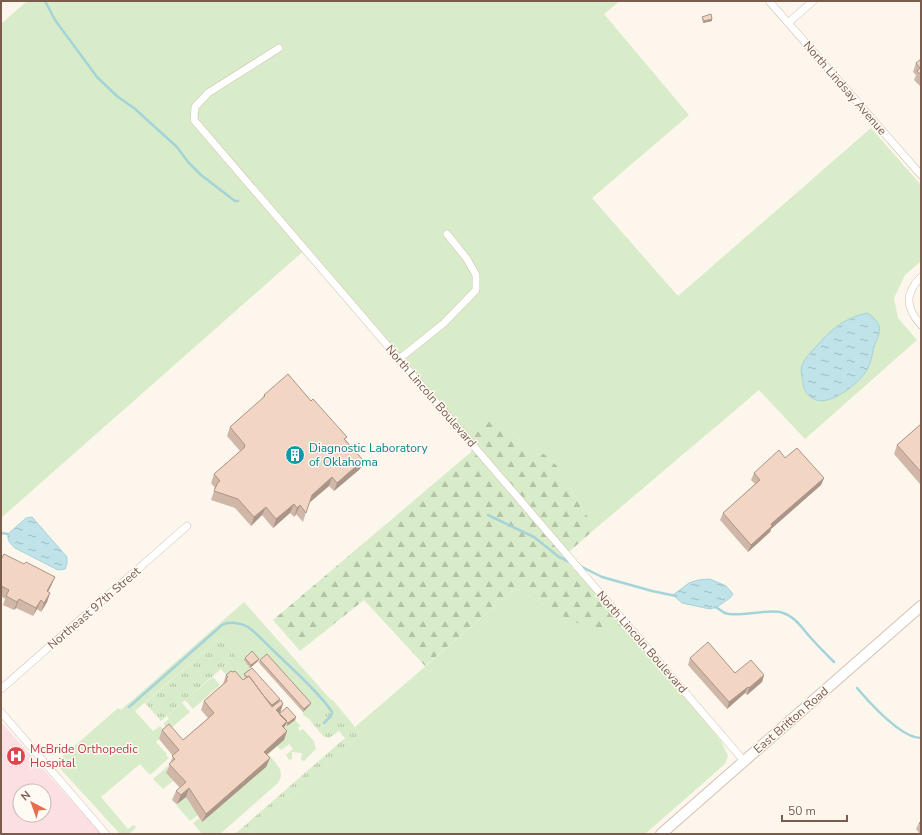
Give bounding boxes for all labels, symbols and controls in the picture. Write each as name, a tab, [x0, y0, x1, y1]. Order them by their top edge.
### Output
street label: North Lindsay Avenue	[800, 38, 890, 138]
street label: North Lincoln Boulevard	[382, 341, 480, 451]
place label: Diagnostic Laboratory of Oklahoma	[309, 440, 429, 470]
building icon: Diagnostic Laboratory of Oklahoma	[284, 444, 306, 466]
street label: Northeast 97th Street	[44, 563, 144, 653]
street label: North Lincoln Boulevard	[593, 587, 691, 697]
street label: East Britton Road	[750, 683, 832, 757]
place label: McBride Orthopedic Hospital	[30, 741, 138, 771]
hospital icon: McBride Orthopedic Hospital	[5, 745, 27, 767]
north arrow	[12, 783, 52, 823]
text: N	[18, 787, 34, 804]
scale bar	[782, 797, 847, 823]
text: 50 m	[788, 803, 816, 819]

